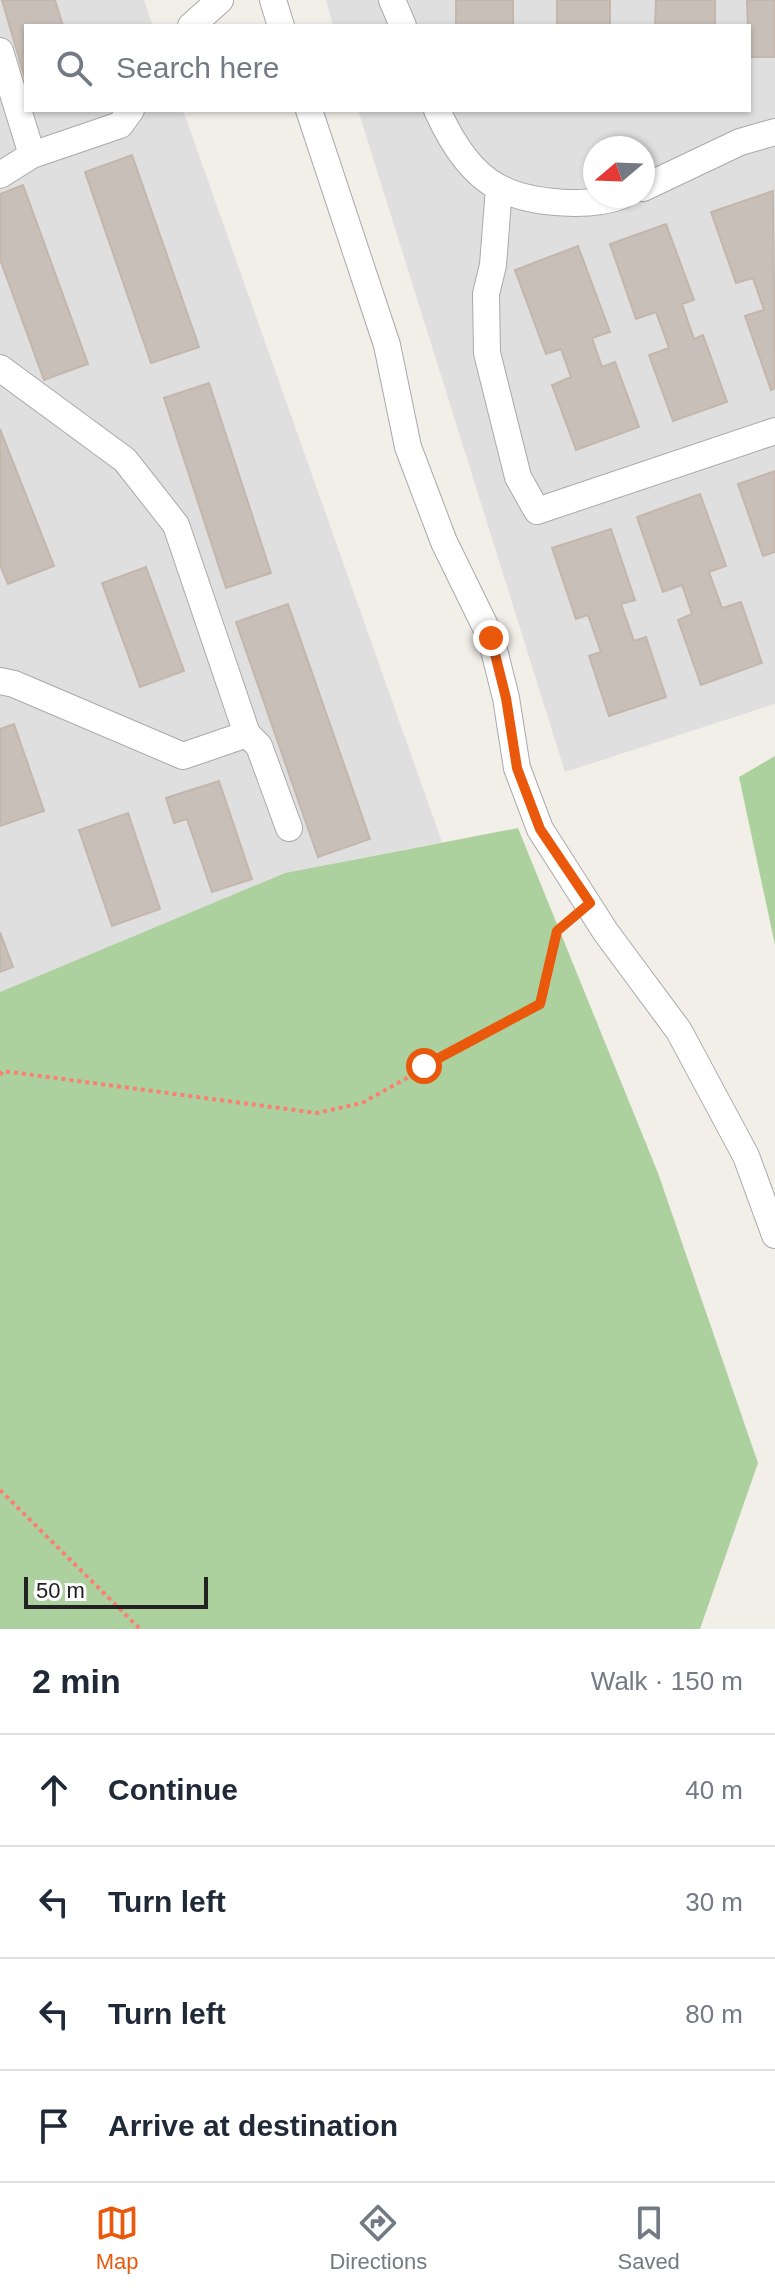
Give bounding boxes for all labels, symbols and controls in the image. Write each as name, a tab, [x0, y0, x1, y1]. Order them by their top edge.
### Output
search box	[24, 24, 751, 112]
icon: search	[52, 46, 96, 90]
text: Search here	[116, 51, 279, 84]
north arrow	[583, 136, 655, 208]
route end	[473, 620, 509, 656]
route start	[406, 1048, 442, 1084]
scale bar	[24, 1573, 208, 1609]
text: 50 m	[36, 1578, 85, 1603]
text: 2 min	[32, 1662, 121, 1700]
text: Walk · 150 m	[591, 1666, 743, 1696]
icon: ahead	[32, 1768, 76, 1812]
text: Continue	[108, 1773, 238, 1806]
text: 40 m	[685, 1775, 743, 1805]
icon: left	[32, 1880, 76, 1924]
text: Turn left	[108, 1885, 226, 1918]
text: 30 m	[685, 1887, 743, 1917]
icon: left	[32, 1992, 76, 2036]
text: Turn left	[108, 1997, 226, 2030]
text: 80 m	[685, 1999, 743, 2029]
icon: arrive	[32, 2104, 76, 2148]
text: Arrive at destination	[108, 2109, 398, 2142]
tab: Map	[95, 2201, 139, 2275]
tab: Directions	[329, 2201, 427, 2275]
tab: Saved	[617, 2201, 680, 2275]

